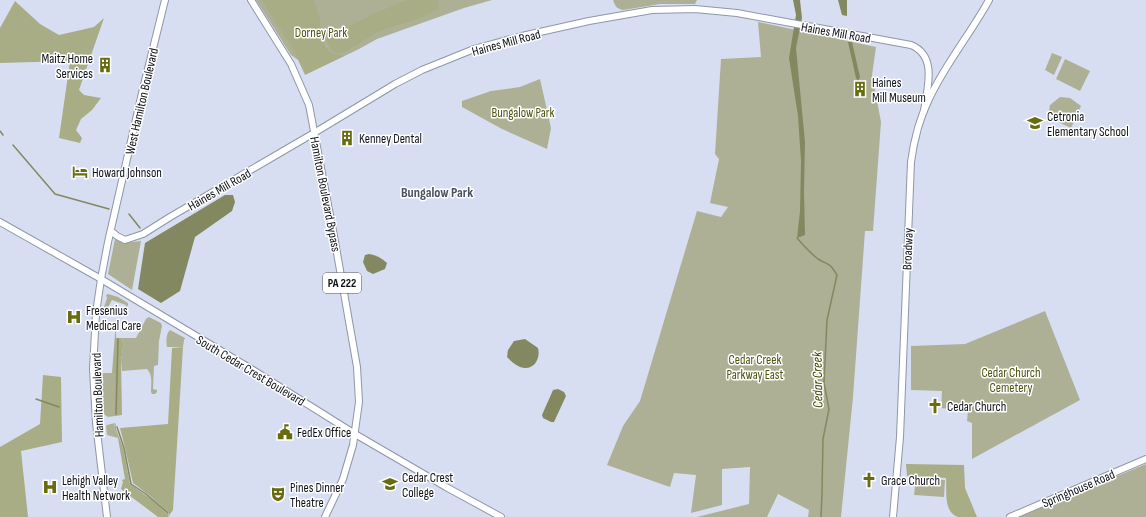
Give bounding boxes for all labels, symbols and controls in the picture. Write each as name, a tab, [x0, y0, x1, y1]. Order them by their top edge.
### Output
street label: Haines Mill Road	[800, 19, 872, 47]
park label: Dorney Park	[295, 25, 347, 41]
street label: Haines Mill Road	[470, 26, 542, 60]
street label: West Hamilton Boulevard	[122, 46, 162, 156]
place label: Maitz Home Services	[41, 51, 93, 82]
building icon: Maitz Home Services	[96, 56, 114, 74]
place label: Haines Mill Museum	[872, 75, 926, 106]
building icon: Haines Mill Museum	[851, 80, 869, 98]
park label: Bungalow Park	[492, 105, 555, 121]
place label: Cetronia Elementary School	[1047, 109, 1129, 140]
school or university icon: Cetronia Elementary School	[1026, 114, 1044, 132]
building icon: Kenney Dental	[338, 129, 356, 147]
place label: Kenney Dental	[359, 131, 422, 147]
street label: Hamilton Boulevard Bypass	[306, 135, 344, 253]
hotel icon: Howard Johnson	[71, 163, 89, 181]
place label: Howard Johnson	[92, 165, 162, 181]
street label: Haines Mill Road	[185, 165, 254, 214]
district label: Bungalow Park	[401, 184, 473, 201]
street label: Broadway	[899, 228, 917, 270]
road number: PA 222	[323, 273, 361, 293]
place label: Fresenius Medical Care	[86, 303, 141, 334]
hospital icon: Fresenius Medical Care	[65, 308, 83, 326]
street label: South Cedar Crest Boulevard	[193, 332, 308, 410]
water label: Cedar Creek	[808, 351, 826, 408]
street label: Hamilton Boulevard	[89, 352, 107, 438]
park label: Cedar Creek Parkway East	[727, 352, 784, 383]
park label: Cedar Church Cemetery	[981, 365, 1041, 396]
church icon: Cedar Church	[926, 397, 944, 415]
place label: Cedar Church	[947, 399, 1006, 415]
public building icon: FedEx Office	[276, 423, 294, 441]
place label: FedEx Office	[297, 425, 351, 441]
street label: Springhouse Road	[1039, 466, 1117, 511]
place label: Cedar Crest College	[402, 470, 453, 501]
church icon: Grace Church	[860, 471, 878, 489]
place label: Lehigh Valley Health Network	[62, 473, 130, 504]
place label: Grace Church	[881, 473, 940, 489]
school or university icon: Cedar Crest College	[381, 475, 399, 493]
hospital icon: Lehigh Valley Health Network	[41, 478, 59, 496]
place label: Pines Dinner Theatre	[290, 480, 345, 511]
theatre icon: Pines Dinner Theatre	[269, 485, 287, 503]

